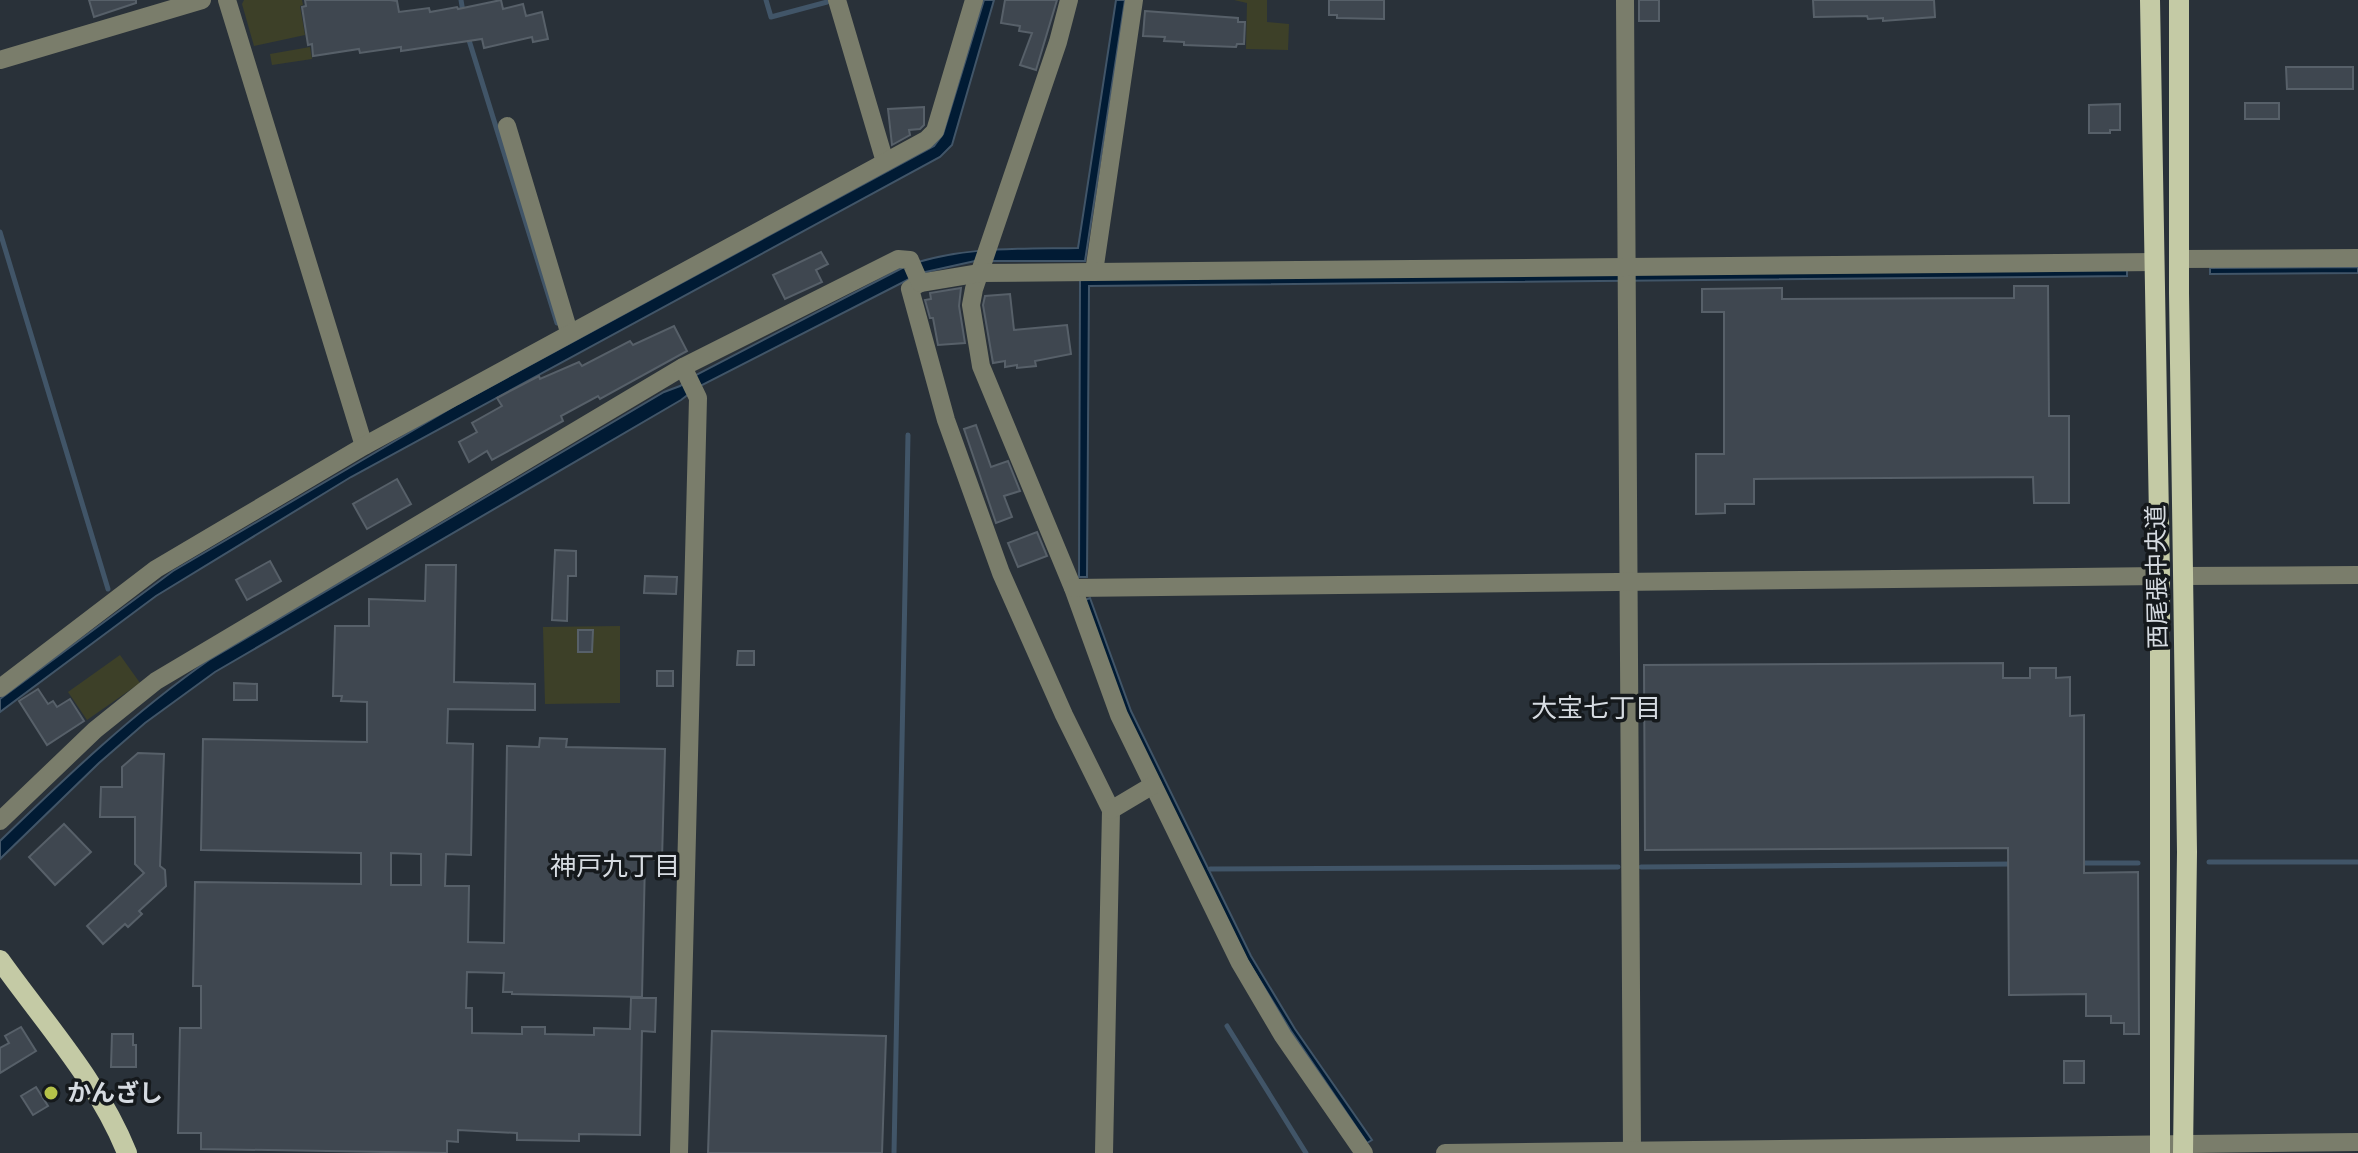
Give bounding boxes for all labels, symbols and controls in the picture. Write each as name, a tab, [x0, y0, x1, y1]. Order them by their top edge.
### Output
street label: 西尾張中央道	[2141, 505, 2172, 649]
district label: 大宝七丁目	[1531, 692, 1661, 724]
district label: 神戸九丁目	[550, 850, 680, 882]
place label: かんざし	[67, 1078, 163, 1107]
marker: かんざし	[42, 1084, 60, 1102]

